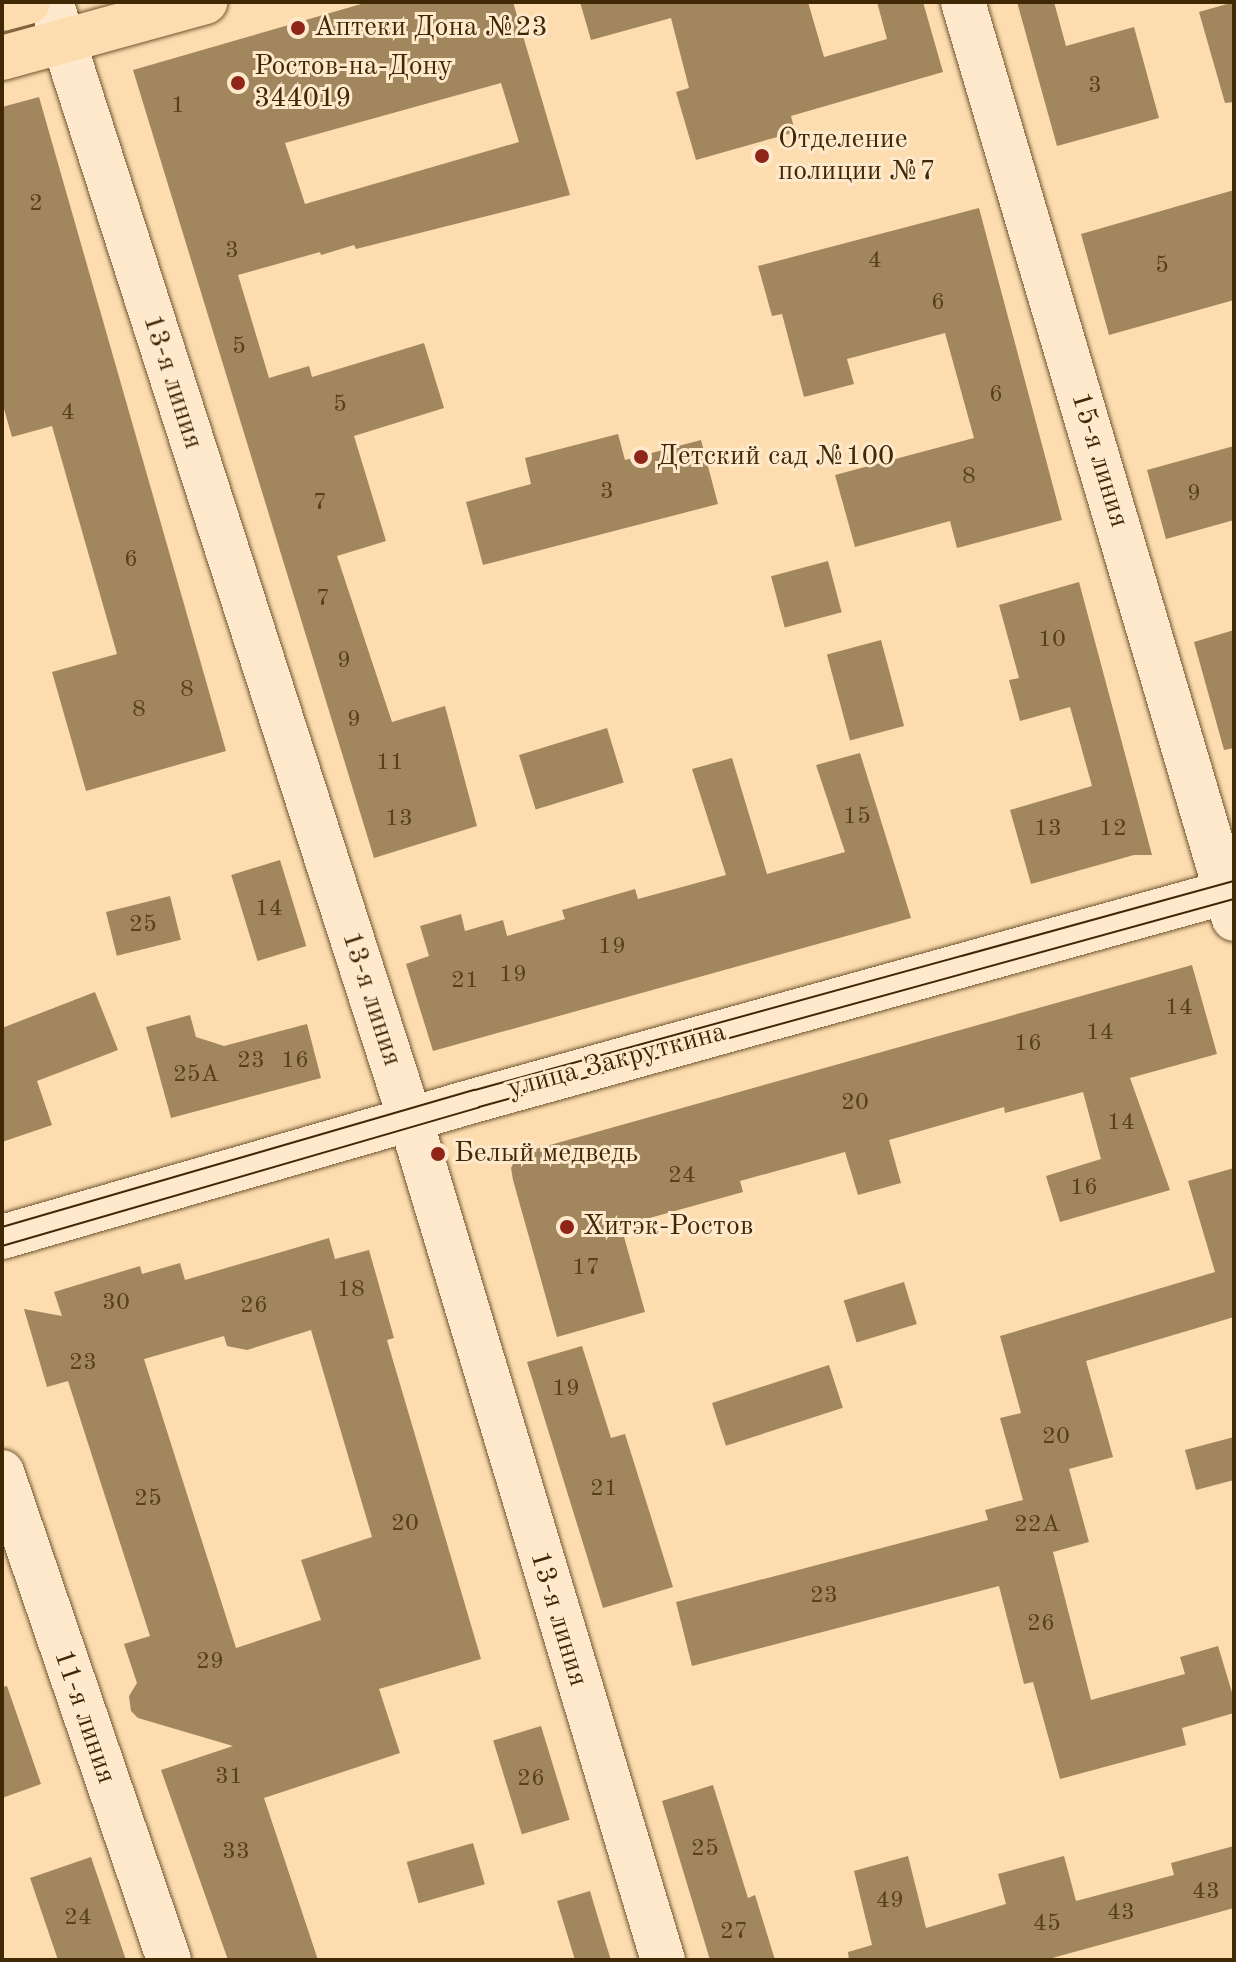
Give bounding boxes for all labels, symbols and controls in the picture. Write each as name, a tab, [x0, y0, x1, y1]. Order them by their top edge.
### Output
place label: Аптеки Дона №23	[314, 11, 548, 45]
marker: Аптеки Дона №23	[289, 19, 307, 37]
place label: Ростов-на-Дону 344019	[254, 50, 453, 116]
house number: 3	[1088, 73, 1102, 101]
marker: Ростов-на-Дону 344019	[229, 74, 247, 92]
house number: 1	[171, 93, 185, 121]
place label: Отделение полиции №7	[778, 123, 936, 189]
marker: Отделение полиции №7	[753, 147, 771, 165]
house number: 2	[29, 191, 43, 219]
house number: 3	[225, 238, 239, 266]
house number: 4	[868, 248, 882, 276]
house number: 5	[1155, 253, 1169, 281]
house number: 6	[931, 290, 945, 318]
street label: 13-я линия	[134, 311, 210, 453]
house number: 5	[232, 334, 246, 362]
house number: 6	[989, 382, 1003, 410]
street label: 15-я линия	[1063, 388, 1135, 532]
house number: 5	[333, 392, 347, 420]
house number: 4	[61, 400, 75, 428]
place label: Детский сад №100	[657, 440, 894, 474]
marker: Детский сад №100	[632, 448, 650, 466]
house number: 8	[962, 464, 976, 492]
house number: 3	[600, 479, 614, 507]
house number: 9	[1187, 481, 1201, 509]
house number: 7	[313, 490, 327, 518]
house number: 6	[124, 547, 138, 575]
house number: 7	[316, 586, 330, 614]
house number: 10	[1038, 627, 1066, 655]
house number: 9	[337, 648, 351, 676]
house number: 8	[180, 677, 194, 705]
house number: 8	[132, 697, 146, 725]
house number: 9	[347, 707, 361, 735]
house number: 11	[376, 750, 404, 778]
house number: 15	[843, 804, 871, 832]
house number: 13	[385, 806, 413, 834]
house number: 13	[1034, 816, 1062, 844]
house number: 12	[1099, 816, 1127, 844]
house number: 14	[255, 896, 283, 924]
house number: 25	[129, 912, 157, 940]
street label: 13-я линия	[333, 928, 409, 1070]
house number: 19	[598, 934, 626, 962]
house number: 19	[499, 962, 527, 990]
house number: 21	[451, 968, 479, 996]
house number: 14	[1165, 995, 1193, 1023]
street label: улица Закруткина	[504, 1016, 730, 1106]
house number: 14	[1086, 1020, 1114, 1048]
house number: 16	[1014, 1031, 1042, 1059]
house number: 23	[237, 1048, 265, 1076]
house number: 16	[281, 1048, 309, 1076]
house number: 25А	[173, 1062, 219, 1090]
house number: 20	[841, 1090, 869, 1118]
house number: 14	[1107, 1110, 1135, 1138]
place label: Белый медведь	[454, 1137, 638, 1171]
marker: Белый медведь	[429, 1145, 447, 1163]
house number: 24	[668, 1163, 696, 1191]
house number: 16	[1070, 1175, 1098, 1203]
place label: Хитэк-Ростов	[583, 1210, 753, 1244]
marker: Хитэк-Ростов	[558, 1218, 576, 1236]
house number: 17	[572, 1255, 600, 1283]
house number: 18	[337, 1277, 365, 1305]
house number: 30	[102, 1290, 130, 1318]
house number: 26	[240, 1293, 268, 1321]
house number: 23	[69, 1350, 97, 1378]
house number: 19	[552, 1376, 580, 1404]
house number: 20	[1042, 1424, 1070, 1452]
house number: 21	[590, 1476, 618, 1504]
house number: 25	[134, 1486, 162, 1514]
house number: 20	[391, 1511, 419, 1539]
house number: 22А	[1014, 1512, 1060, 1540]
street label: 13-я линия	[522, 1547, 594, 1691]
house number: 23	[810, 1583, 838, 1611]
house number: 26	[1027, 1611, 1055, 1639]
street label: 11-я линия	[45, 1646, 123, 1788]
house number: 29	[196, 1649, 224, 1677]
house number: 31	[215, 1764, 243, 1792]
house number: 26	[517, 1766, 545, 1794]
house number: 25	[691, 1836, 719, 1864]
house number: 33	[222, 1839, 250, 1867]
house number: 43	[1192, 1879, 1220, 1907]
house number: 49	[876, 1888, 904, 1916]
house number: 43	[1107, 1900, 1135, 1928]
house number: 24	[64, 1905, 92, 1933]
house number: 45	[1033, 1911, 1061, 1939]
house number: 27	[720, 1919, 748, 1947]

